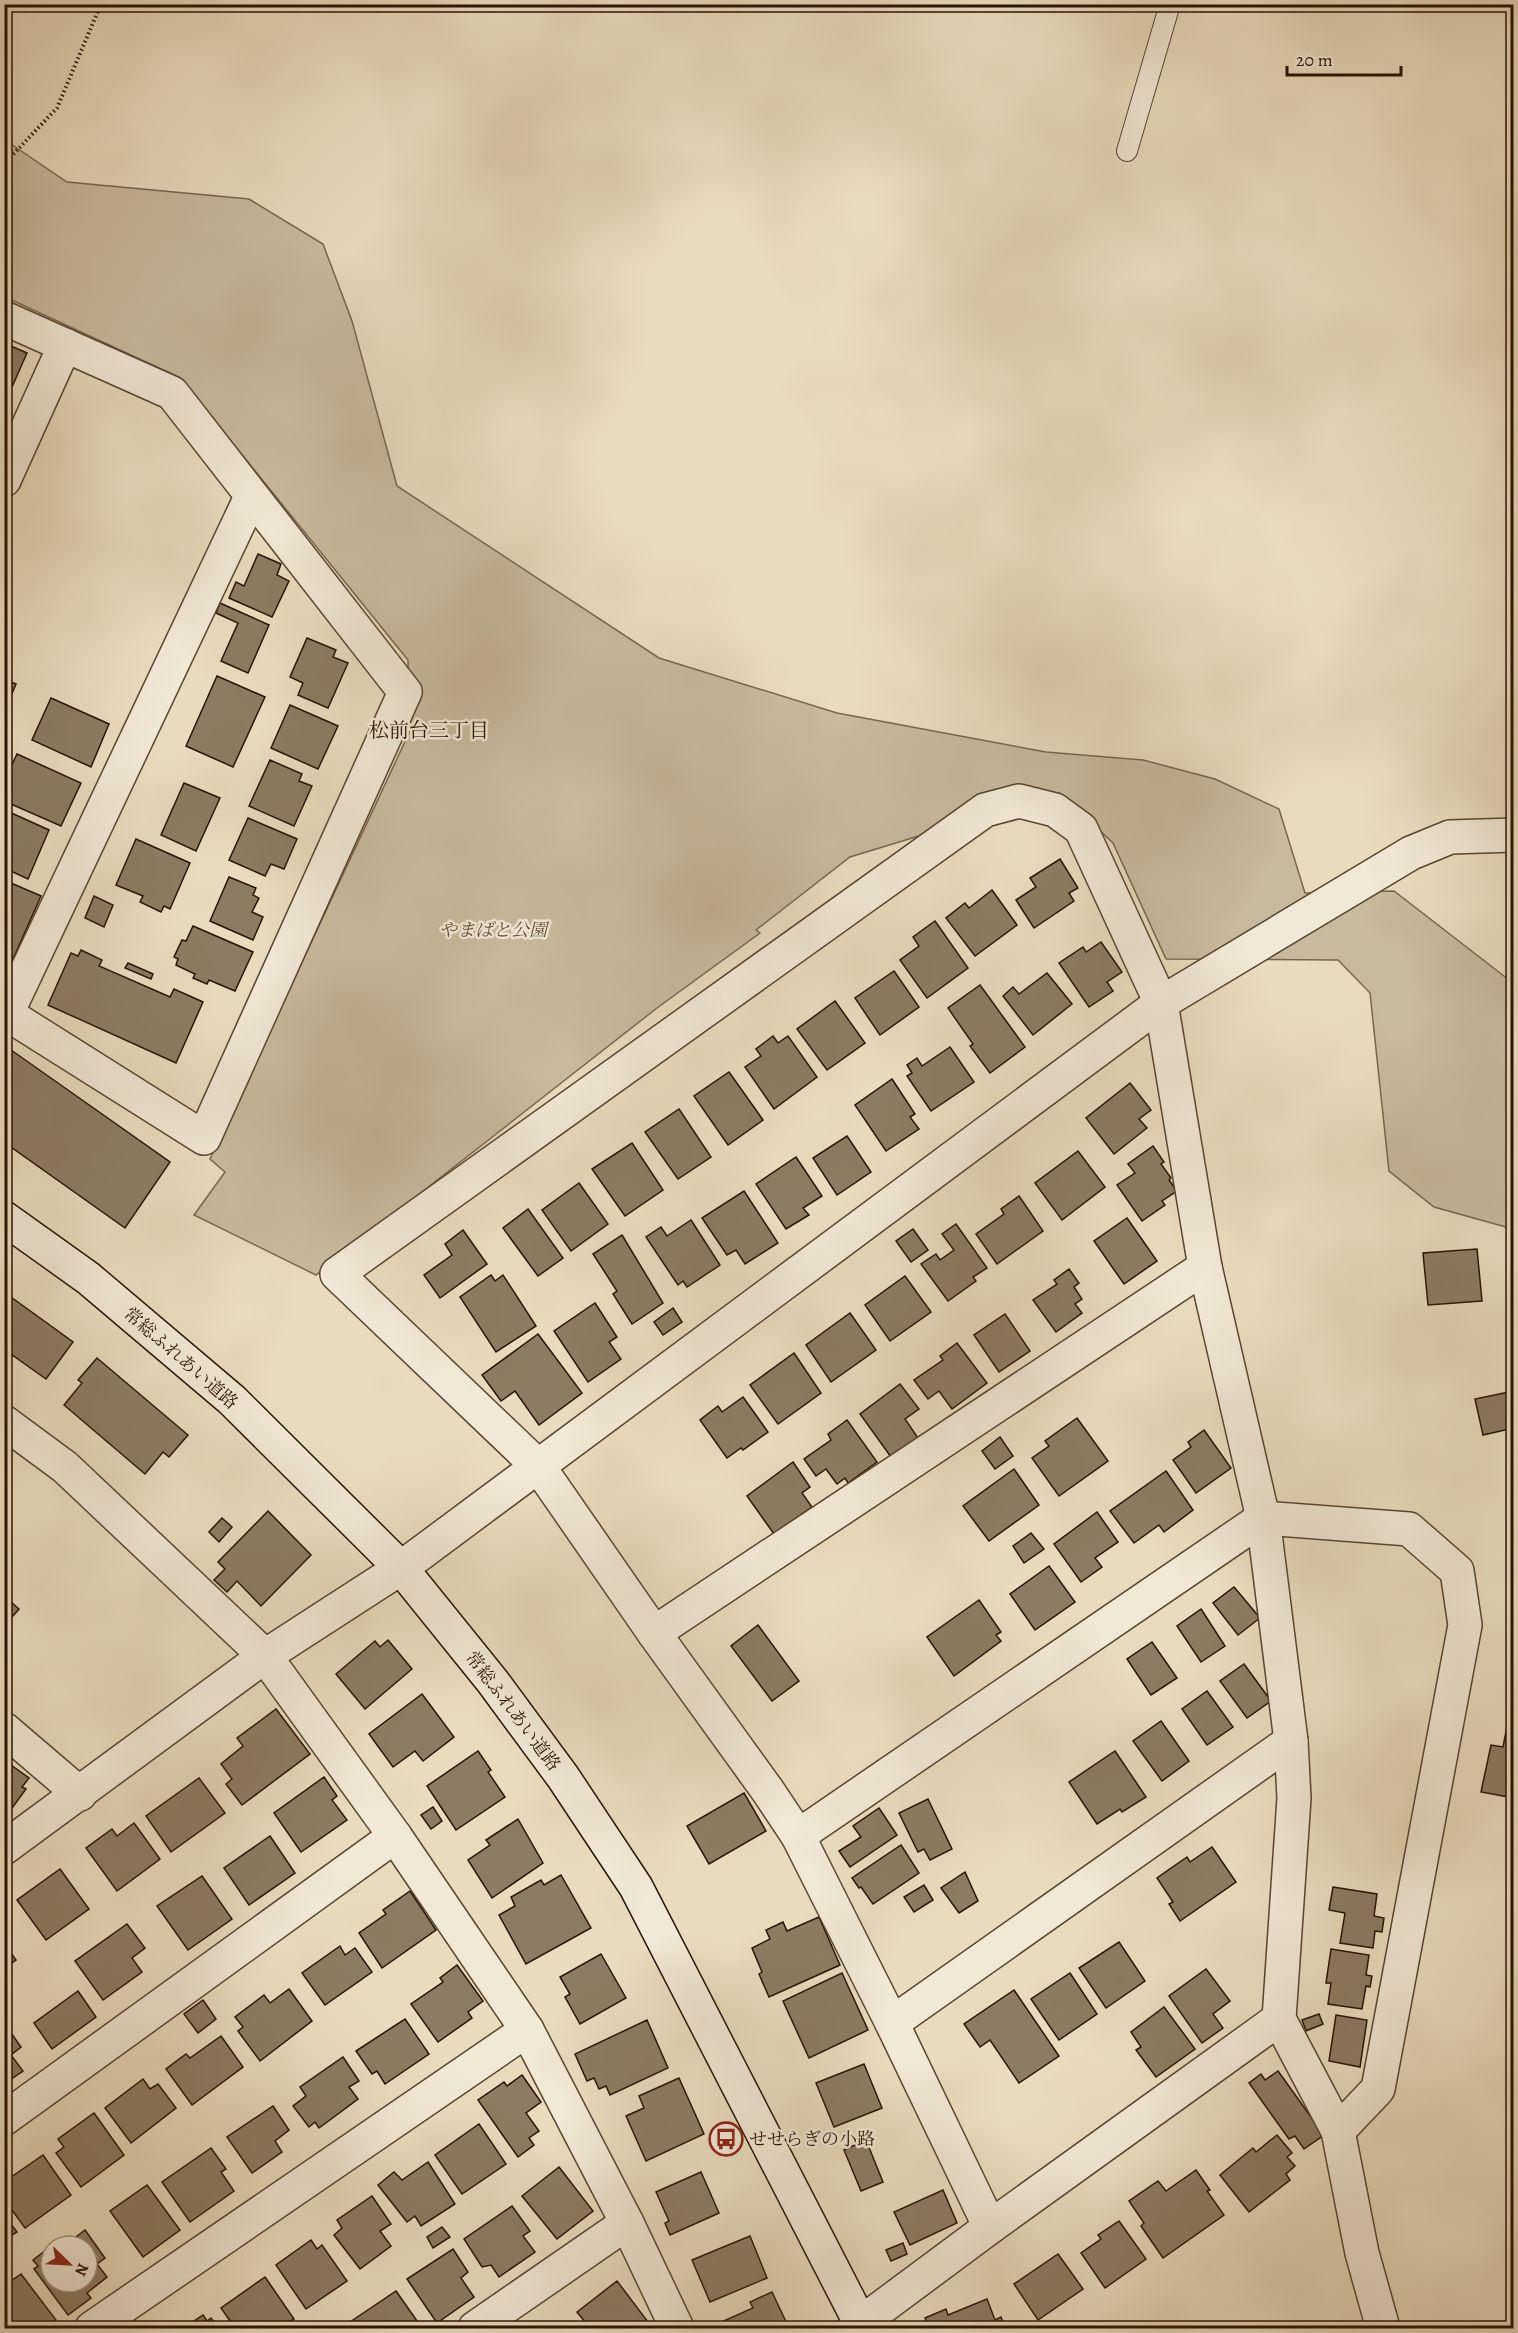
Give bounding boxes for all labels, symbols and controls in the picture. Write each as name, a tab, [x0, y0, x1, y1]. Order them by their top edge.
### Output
scale bar	[1287, 39, 1401, 77]
text: 20 m	[1296, 48, 1333, 72]
district label: 松前台三丁目	[369, 717, 489, 744]
park label: やまばと公園	[439, 918, 550, 942]
street label: 常総ふれあい道路	[119, 1302, 243, 1414]
street label: 常総ふれあい道路	[460, 1646, 566, 1776]
bus stop icon: せせらぎの小路	[708, 2121, 744, 2157]
place label: せせらぎの小路	[749, 2127, 875, 2151]
north arrow	[39, 2234, 99, 2294]
text: N	[69, 2260, 94, 2280]

